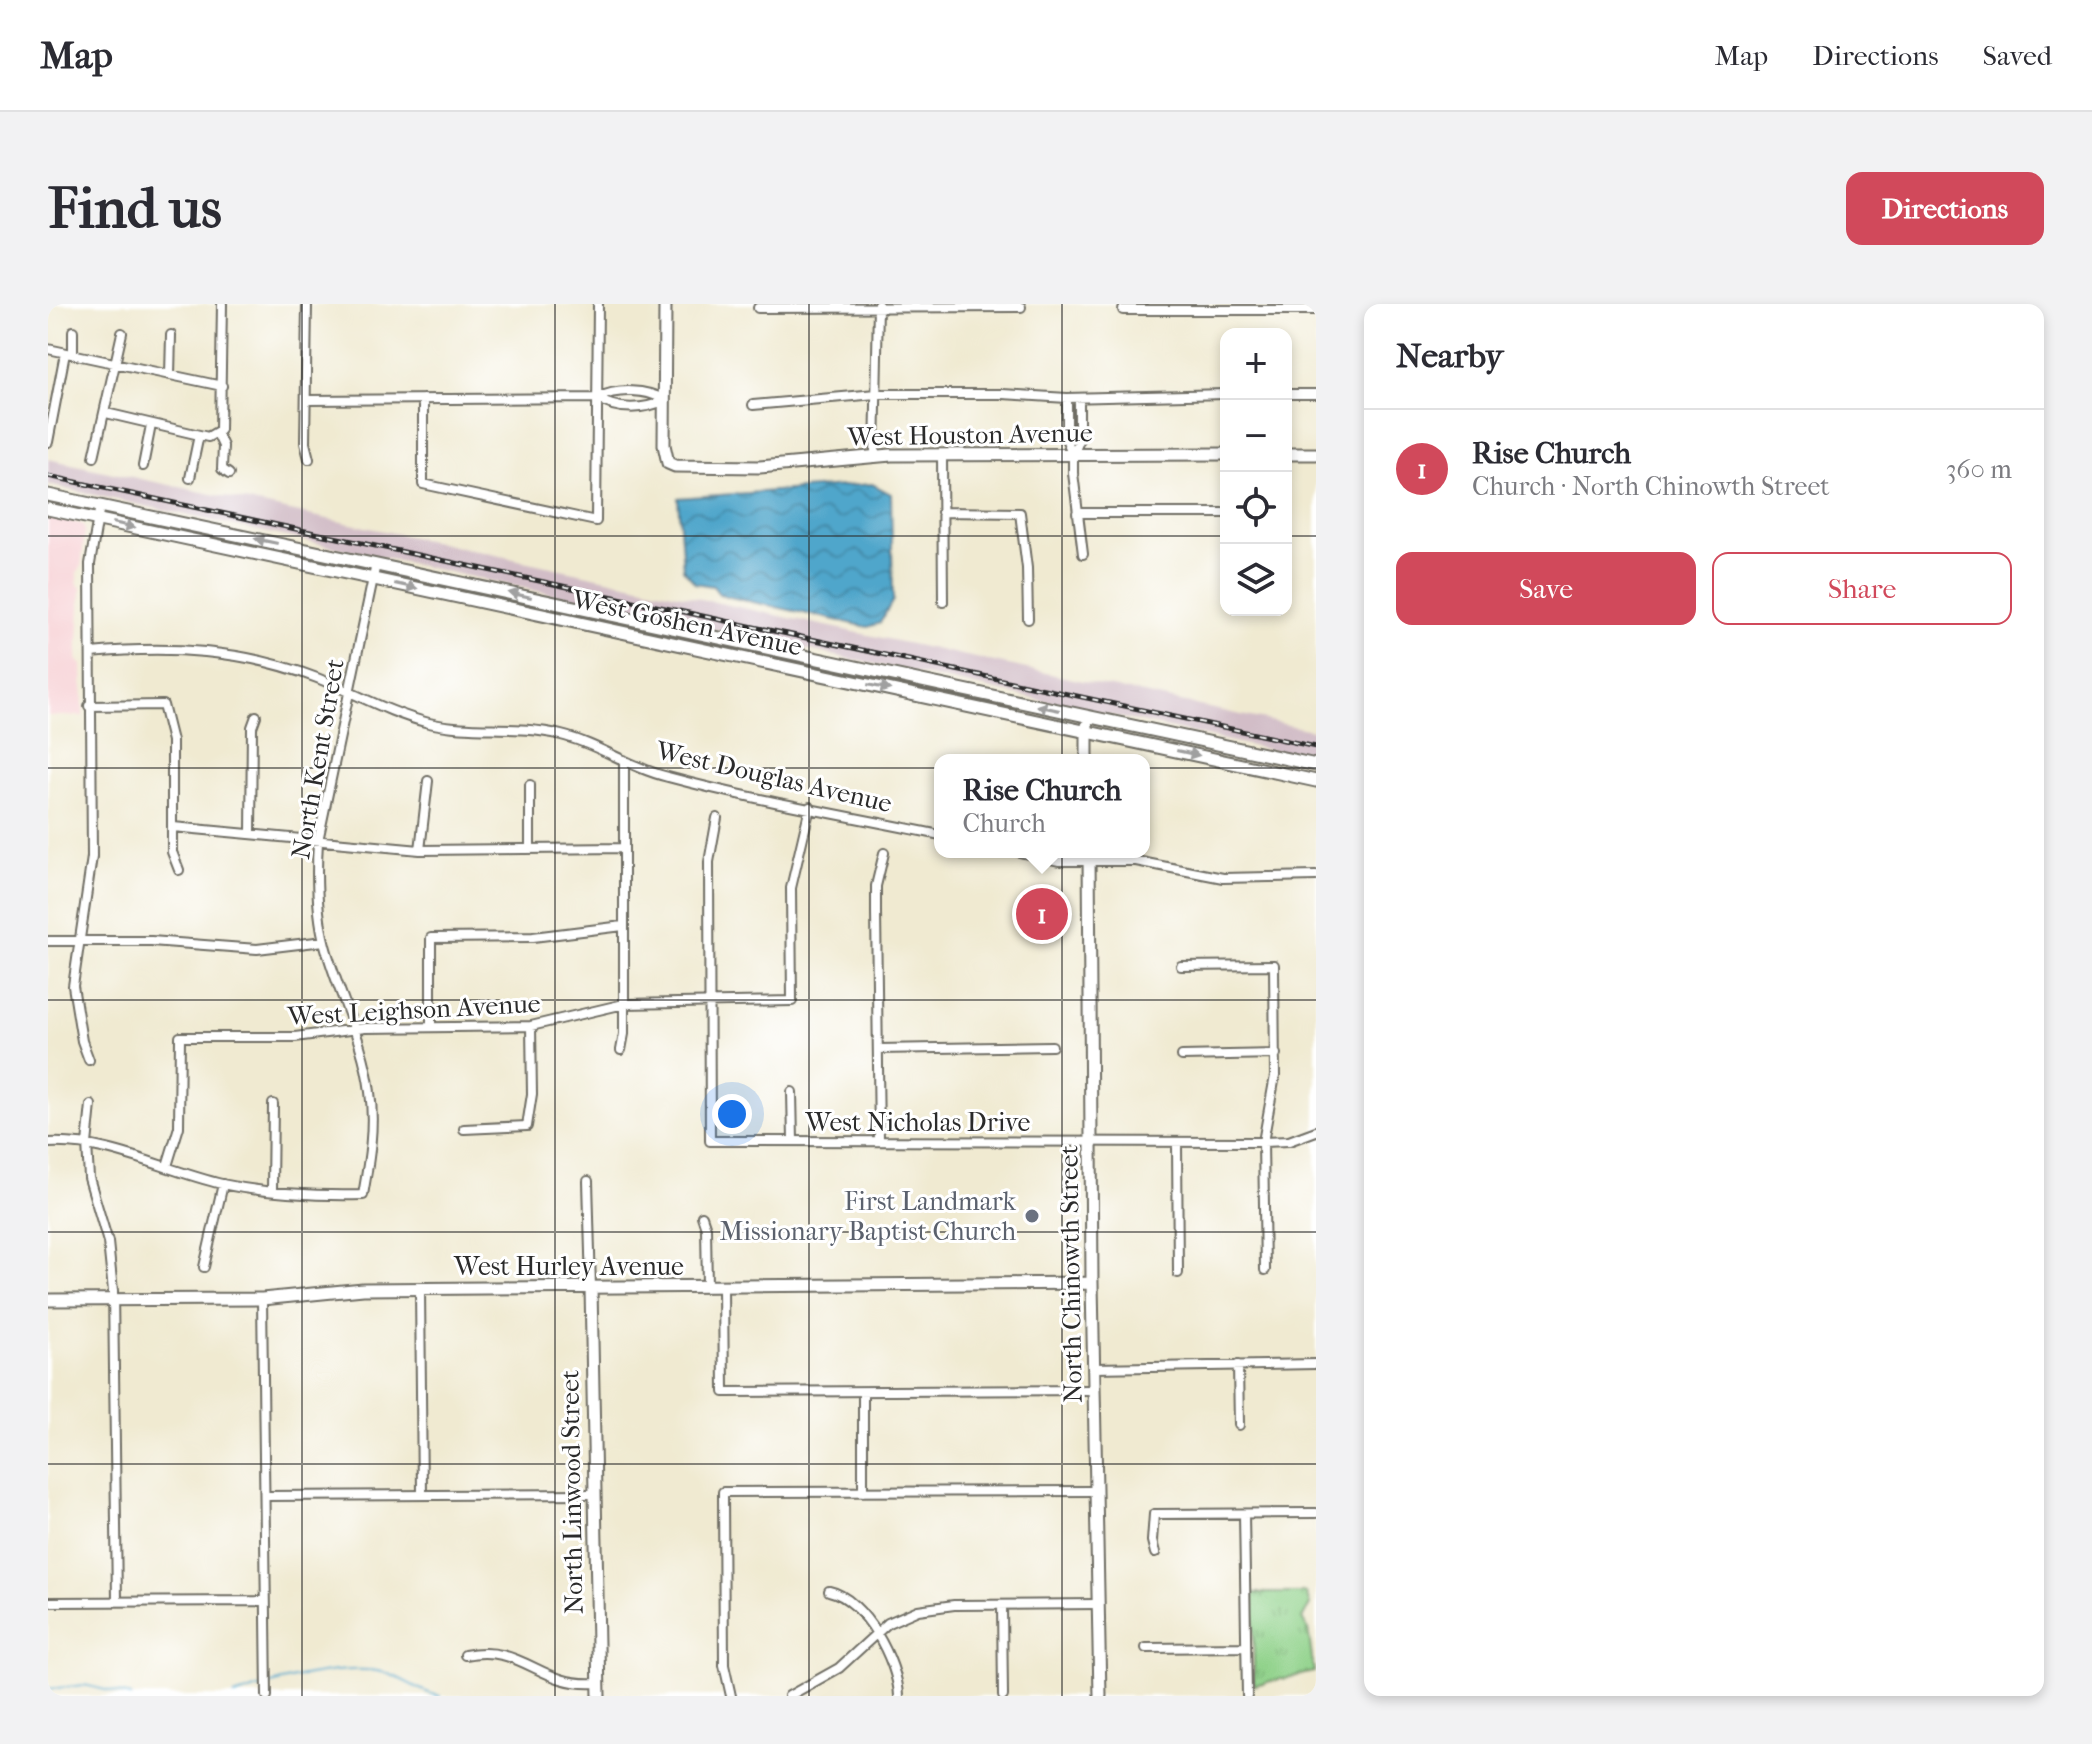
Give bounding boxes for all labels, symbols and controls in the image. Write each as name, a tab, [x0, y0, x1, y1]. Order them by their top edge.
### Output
text: Map	[40, 33, 113, 78]
text: Map	[1715, 39, 1768, 72]
text: Directions	[1812, 39, 1939, 72]
text: Saved	[1983, 39, 2052, 72]
button: Directions	[1846, 172, 2044, 245]
text: Find us	[48, 176, 222, 241]
map controls	[1220, 328, 1292, 616]
button: +	[1220, 328, 1292, 400]
text: Nearby	[1396, 336, 1503, 376]
button: −	[1220, 400, 1292, 472]
street label: West Houston Avenue	[846, 417, 1093, 453]
text: Rise Church	[1472, 436, 1631, 471]
text: 1	[1417, 454, 1427, 485]
text: 360 m	[1946, 454, 2012, 485]
text: Church · North Chinowth Street	[1472, 471, 1830, 502]
button: locate	[1220, 472, 1292, 544]
one-way arrow	[112, 519, 137, 532]
one-way arrow	[253, 534, 278, 547]
button: layers	[1220, 544, 1292, 616]
button: Save	[1396, 552, 1696, 625]
button: Share	[1712, 552, 2012, 625]
one-way arrow	[394, 580, 419, 593]
street label: West Goshen Avenue	[568, 583, 805, 663]
one-way arrow	[507, 588, 532, 601]
street label: North Kent Street	[285, 656, 351, 861]
one-way arrow	[867, 681, 892, 694]
one-way arrow	[1035, 701, 1060, 714]
street label: West Douglas Avenue	[652, 735, 895, 819]
one-way arrow	[1176, 747, 1201, 760]
popup	[934, 754, 1150, 858]
text: Rise Church	[962, 773, 1122, 808]
text: Church	[962, 808, 1046, 839]
pin: 1	[1016, 884, 1068, 944]
street label: West Leighson Avenue	[286, 988, 541, 1032]
your location	[712, 1094, 752, 1134]
street label: West Nicholas Drive	[805, 1107, 1031, 1138]
street label: North Chinowth Street	[1053, 1144, 1089, 1403]
place label: First Landmark Missionary Baptist Church	[719, 1186, 1017, 1247]
marker: First Landmark Missionary Baptist Church	[1023, 1207, 1041, 1225]
street label: West Hurley Avenue	[453, 1251, 684, 1282]
street label: North Linwood Street	[554, 1369, 590, 1614]

